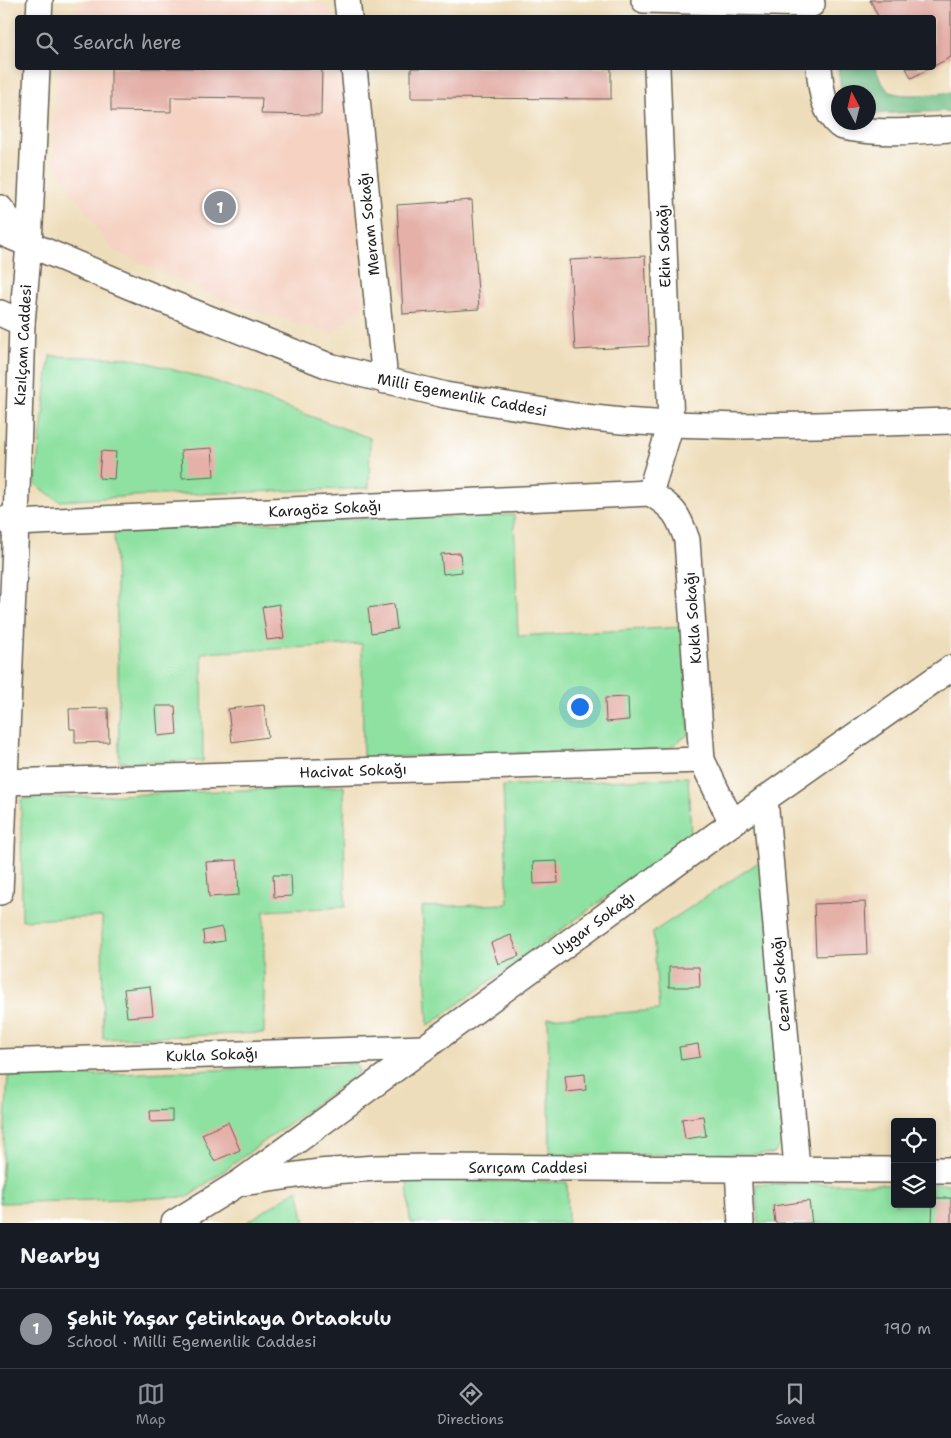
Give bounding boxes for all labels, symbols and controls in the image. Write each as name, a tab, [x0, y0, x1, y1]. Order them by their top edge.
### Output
search box	[15, 15, 936, 70]
icon: search	[33, 29, 61, 57]
text: Search here	[73, 30, 182, 55]
north arrow	[831, 85, 876, 130]
street label: Meram Sokağı	[354, 171, 384, 277]
pin: 1	[204, 188, 236, 226]
street label: Ekin Sokağı	[653, 204, 675, 288]
street label: Kızılçam Caddesi	[10, 284, 36, 406]
street label: Milli Egemenlik Caddesi	[376, 369, 548, 421]
street label: Karagöz Sokağı	[268, 496, 382, 522]
street label: Kukla Sokağı	[680, 571, 706, 665]
your location	[567, 694, 593, 720]
street label: Hacivat Sokağı	[299, 759, 407, 783]
street label: Uygar Sokağı	[549, 887, 639, 961]
street label: Cezmi Sokağı	[767, 935, 795, 1033]
street label: Kukla Sokağı	[165, 1043, 259, 1067]
map controls	[891, 1118, 936, 1208]
button: locate	[891, 1118, 936, 1163]
street label: Sarıçam Caddesi	[468, 1158, 588, 1178]
button: layers	[891, 1163, 936, 1208]
text: Nearby	[20, 1242, 100, 1270]
text: Şehit Yaşar Çetinkaya Ortaokulu	[67, 1306, 392, 1331]
text: 1	[32, 1318, 40, 1339]
text: 190 m	[884, 1318, 931, 1339]
text: School · Milli Egemenlik Caddesi	[67, 1331, 316, 1352]
tab: Map	[136, 1380, 166, 1428]
tab: Directions	[437, 1380, 504, 1428]
tab: Saved	[776, 1380, 815, 1428]

